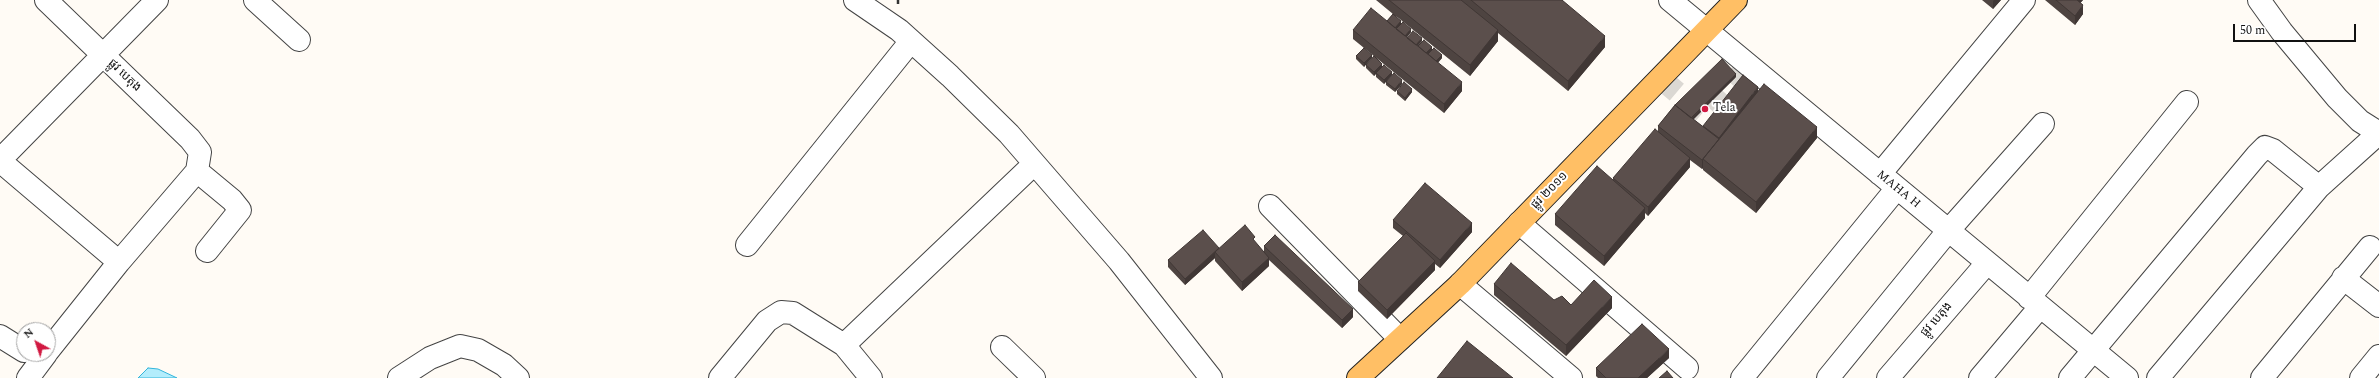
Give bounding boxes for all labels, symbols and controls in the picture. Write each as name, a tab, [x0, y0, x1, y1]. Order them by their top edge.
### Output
scale bar	[2235, 16, 2358, 42]
text: 50 m	[2240, 21, 2265, 40]
street label: ផ្លូវ បេតុង	[104, 57, 144, 95]
place label: Tela	[1713, 102, 1736, 116]
marker: Tela	[1700, 104, 1710, 114]
street label: MAHA H	[1873, 168, 1923, 212]
street label: ផ្លូវ ២០១១	[1529, 169, 1571, 213]
street label: ផ្លូវ បេតុង	[1918, 300, 1956, 340]
north arrow	[16, 322, 56, 362]
text: N	[20, 324, 38, 343]

